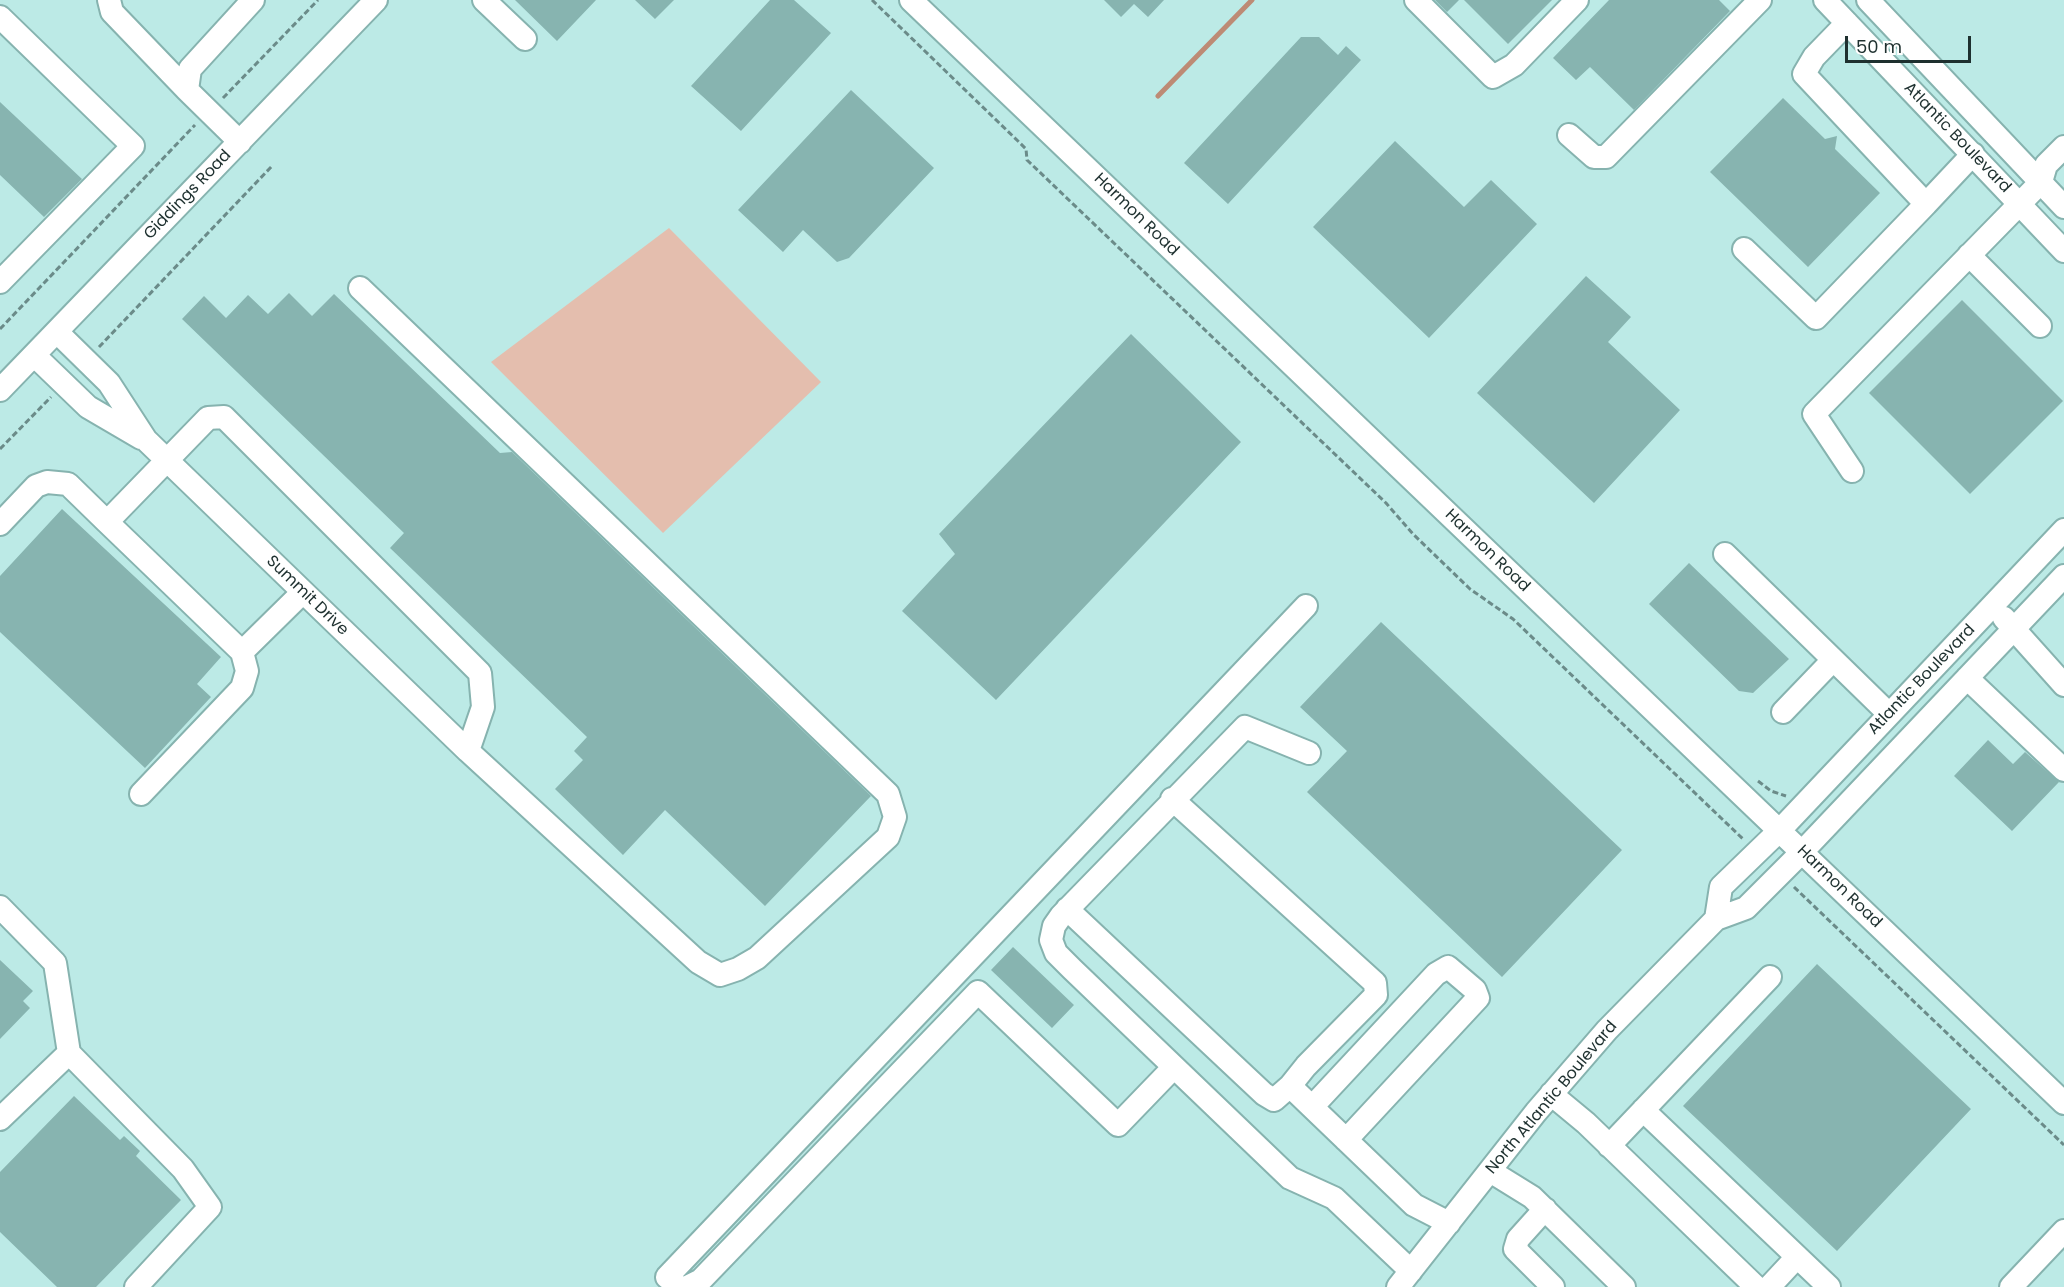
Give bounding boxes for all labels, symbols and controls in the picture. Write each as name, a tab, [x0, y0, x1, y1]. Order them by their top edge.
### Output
scale bar	[1848, 24, 1974, 62]
text: 50 m	[1856, 34, 1902, 59]
street label: Atlantic Boulevard	[1899, 79, 2015, 197]
street label: Giddings Road	[140, 146, 236, 244]
street label: Harmon Road	[1090, 170, 1182, 260]
street label: Harmon Road	[1441, 506, 1533, 596]
street label: Summit Drive	[262, 552, 352, 640]
street label: Atlantic Boulevard	[1864, 621, 1980, 739]
street label: Harmon Road	[1793, 842, 1885, 932]
street label: North Atlantic Boulevard	[1482, 1018, 1622, 1178]

